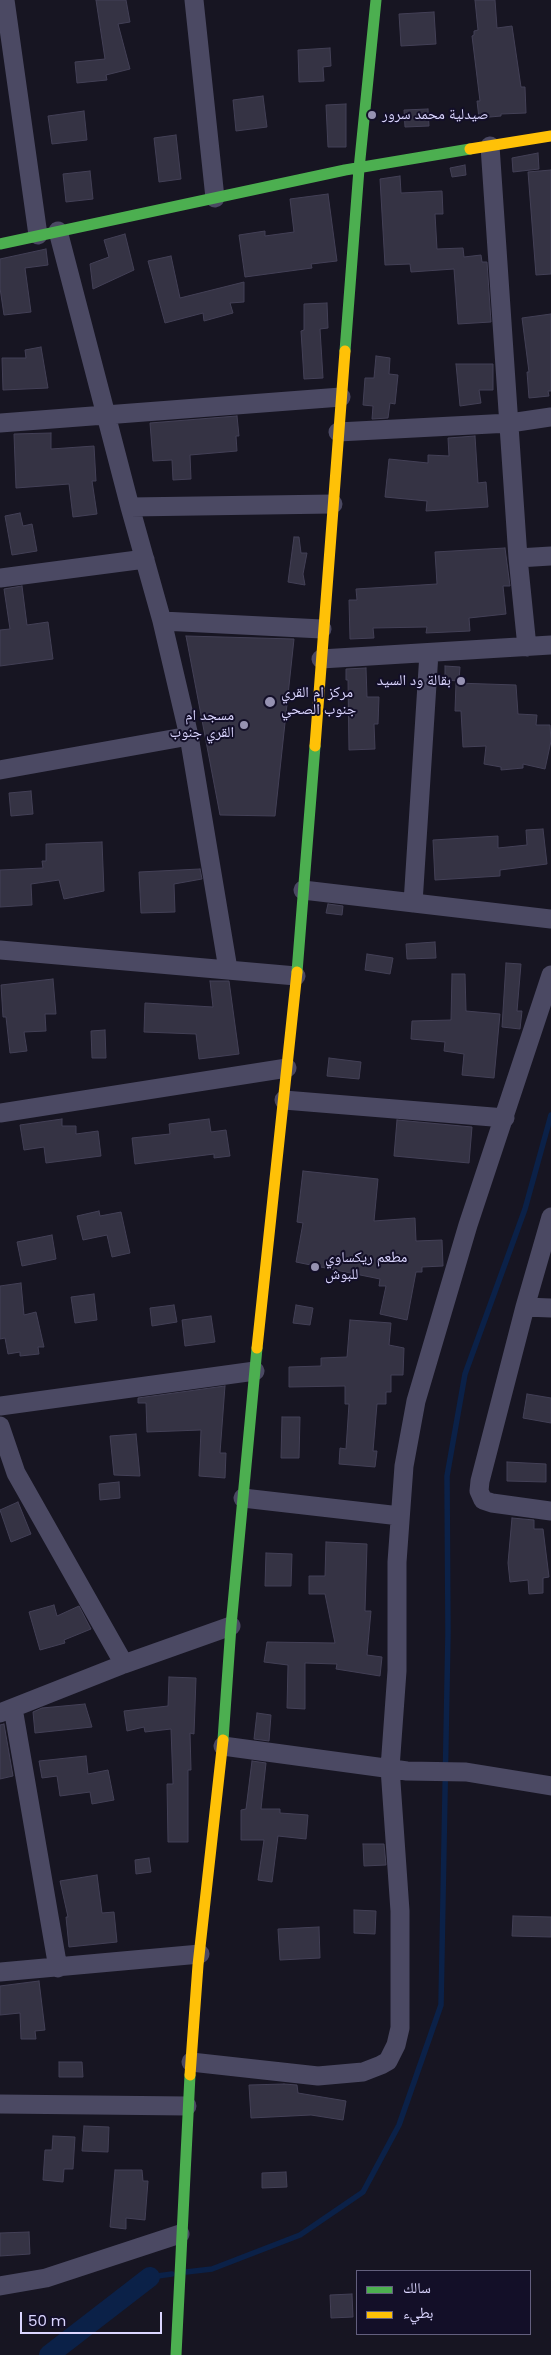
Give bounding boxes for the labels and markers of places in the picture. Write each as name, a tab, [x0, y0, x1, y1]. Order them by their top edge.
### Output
place label: صيدلية محمد سرور	[382, 106, 489, 124]
marker: صيدلية محمد سرور	[366, 109, 378, 121]
place label: بقالة ود السيد	[377, 672, 451, 690]
marker: بقالة ود السيد	[455, 675, 467, 687]
place label: مركز ام القري جنوب الصحي	[281, 684, 356, 719]
marker: مركز ام القري جنوب الصحي	[263, 695, 277, 709]
place label: مسجد ام القري جنوب	[170, 707, 234, 742]
marker: مسجد ام القري جنوب	[238, 719, 250, 731]
place label: مطعم ريكساوي للبوش	[325, 1249, 407, 1284]
marker: مطعم ريكساوي للبوش	[309, 1261, 321, 1273]

